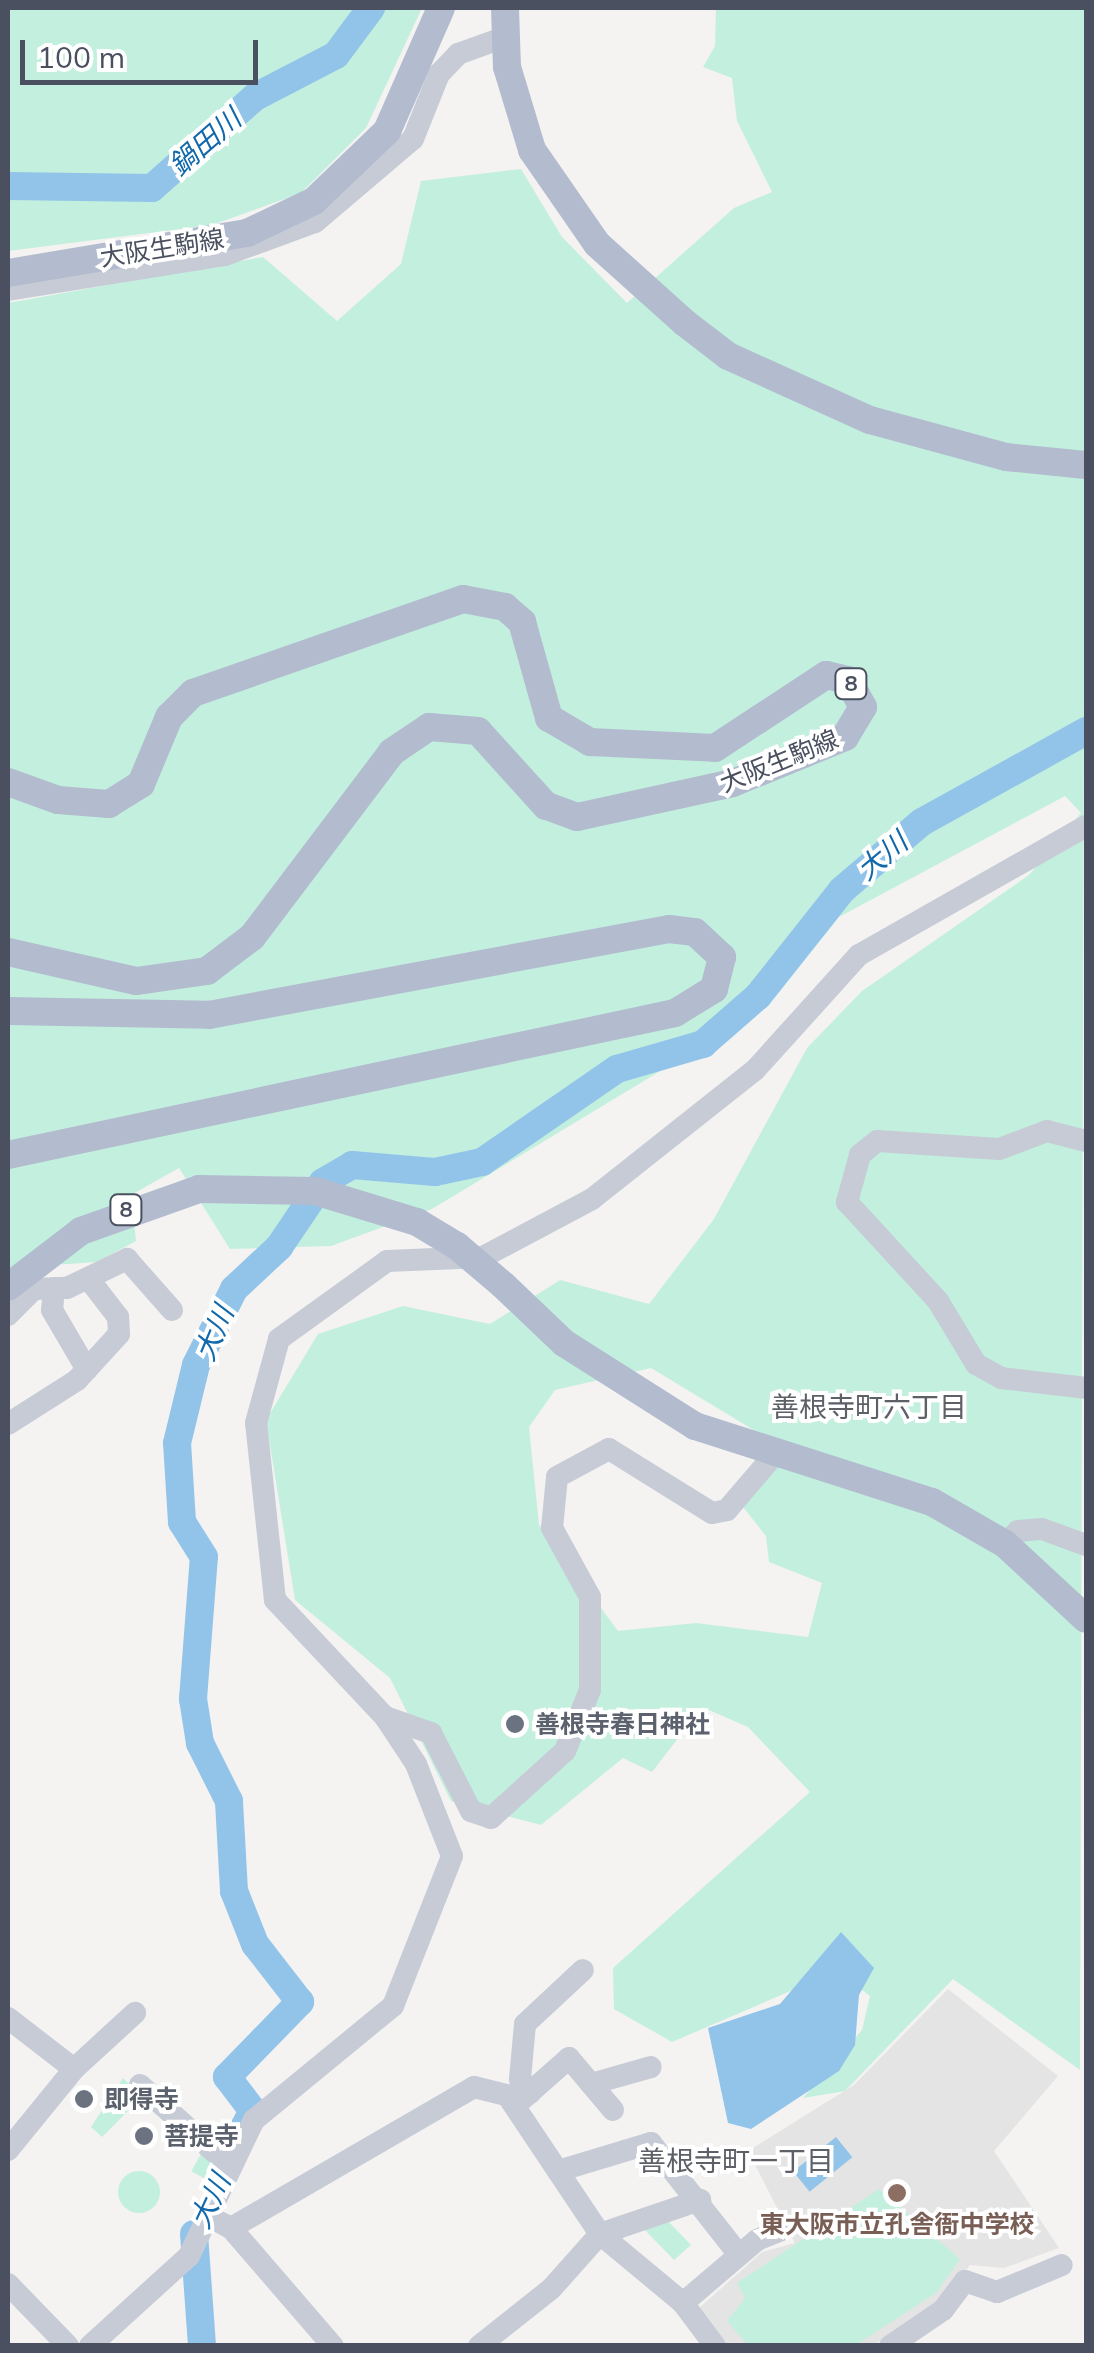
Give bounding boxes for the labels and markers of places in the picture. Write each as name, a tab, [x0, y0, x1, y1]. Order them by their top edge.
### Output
place label: 善根寺春日神社	[535, 1709, 710, 1739]
marker: 善根寺春日神社	[504, 1713, 526, 1735]
place label: 即得寺	[104, 2084, 179, 2114]
marker: 即得寺	[73, 2088, 95, 2110]
place label: 菩提寺	[164, 2121, 239, 2151]
marker: 菩提寺	[133, 2125, 155, 2147]
marker: 東大阪市立孔舎衙中学校	[886, 2182, 908, 2204]
place label: 東大阪市立孔舎衙中学校	[760, 2209, 1034, 2239]

